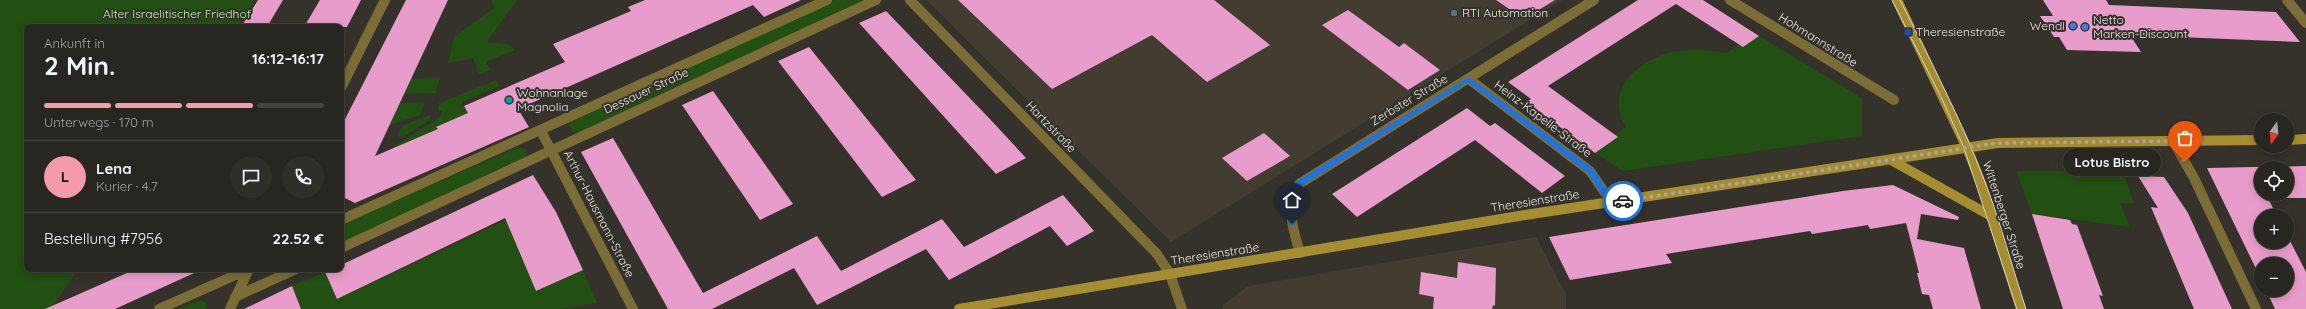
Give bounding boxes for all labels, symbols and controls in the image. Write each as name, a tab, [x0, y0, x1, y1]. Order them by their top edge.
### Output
place label: RTI Automation	[1462, 5, 1548, 20]
park label: Alter Israelitischer Friedhof	[103, 6, 252, 21]
marker: RTI Automation	[1449, 8, 1459, 18]
street label: Hohmannstraße	[1776, 9, 1861, 70]
place label: Netto Marken-Discount	[2093, 12, 2188, 41]
place label: Wendl	[2030, 18, 2065, 33]
marker: Wendl	[2068, 21, 2078, 31]
marker: Netto Marken-Discount	[2080, 22, 2090, 32]
place label: Theresienstraße	[1916, 24, 2006, 39]
marker: Theresienstraße	[1903, 27, 1913, 37]
text: Ankunft in	[44, 35, 105, 51]
text: 2 Min.	[44, 49, 115, 82]
text: 16:12–16:17	[252, 49, 324, 68]
street label: Dessauer Straße	[601, 64, 691, 117]
street label: Zerbster Straße	[1367, 71, 1450, 128]
street label: Heinz-Kapelle-Straße	[1492, 77, 1595, 160]
place label: Wohnanlage Magnolia	[517, 85, 588, 114]
marker: Wohnanlage Magnolia	[504, 95, 514, 105]
street label: Hartzstraße	[1023, 98, 1080, 156]
north arrow	[2254, 113, 2294, 153]
map controls	[2254, 113, 2294, 297]
text: Unterwegs · 170 m	[44, 114, 154, 130]
pin	[2168, 121, 2202, 162]
icon: bag	[2174, 127, 2196, 149]
street label: Arthur-Hausmann-Straße	[561, 148, 638, 280]
callout: Lotus Bistro	[2063, 148, 2161, 176]
text: Lotus Bistro	[2075, 154, 2149, 170]
button: chat	[230, 156, 272, 198]
button: phone	[282, 156, 324, 198]
text: Lena	[96, 159, 132, 178]
street label: Wittenberger Straße	[1980, 159, 2029, 271]
button: locate	[2254, 161, 2294, 201]
text: L	[61, 167, 69, 186]
text: Kurier · 4.7	[96, 178, 158, 194]
courier	[1603, 181, 1643, 221]
pin	[1275, 183, 1309, 224]
street label: Theresienstraße	[1490, 186, 1580, 215]
icon: home	[1281, 189, 1303, 211]
icon: car	[1612, 190, 1634, 212]
button: +	[2254, 209, 2294, 249]
text: Bestellung #7956	[44, 229, 162, 248]
text: 22.52 €	[272, 229, 324, 248]
street label: Theresienstraße	[1170, 239, 1260, 268]
button: −	[2254, 257, 2294, 297]

